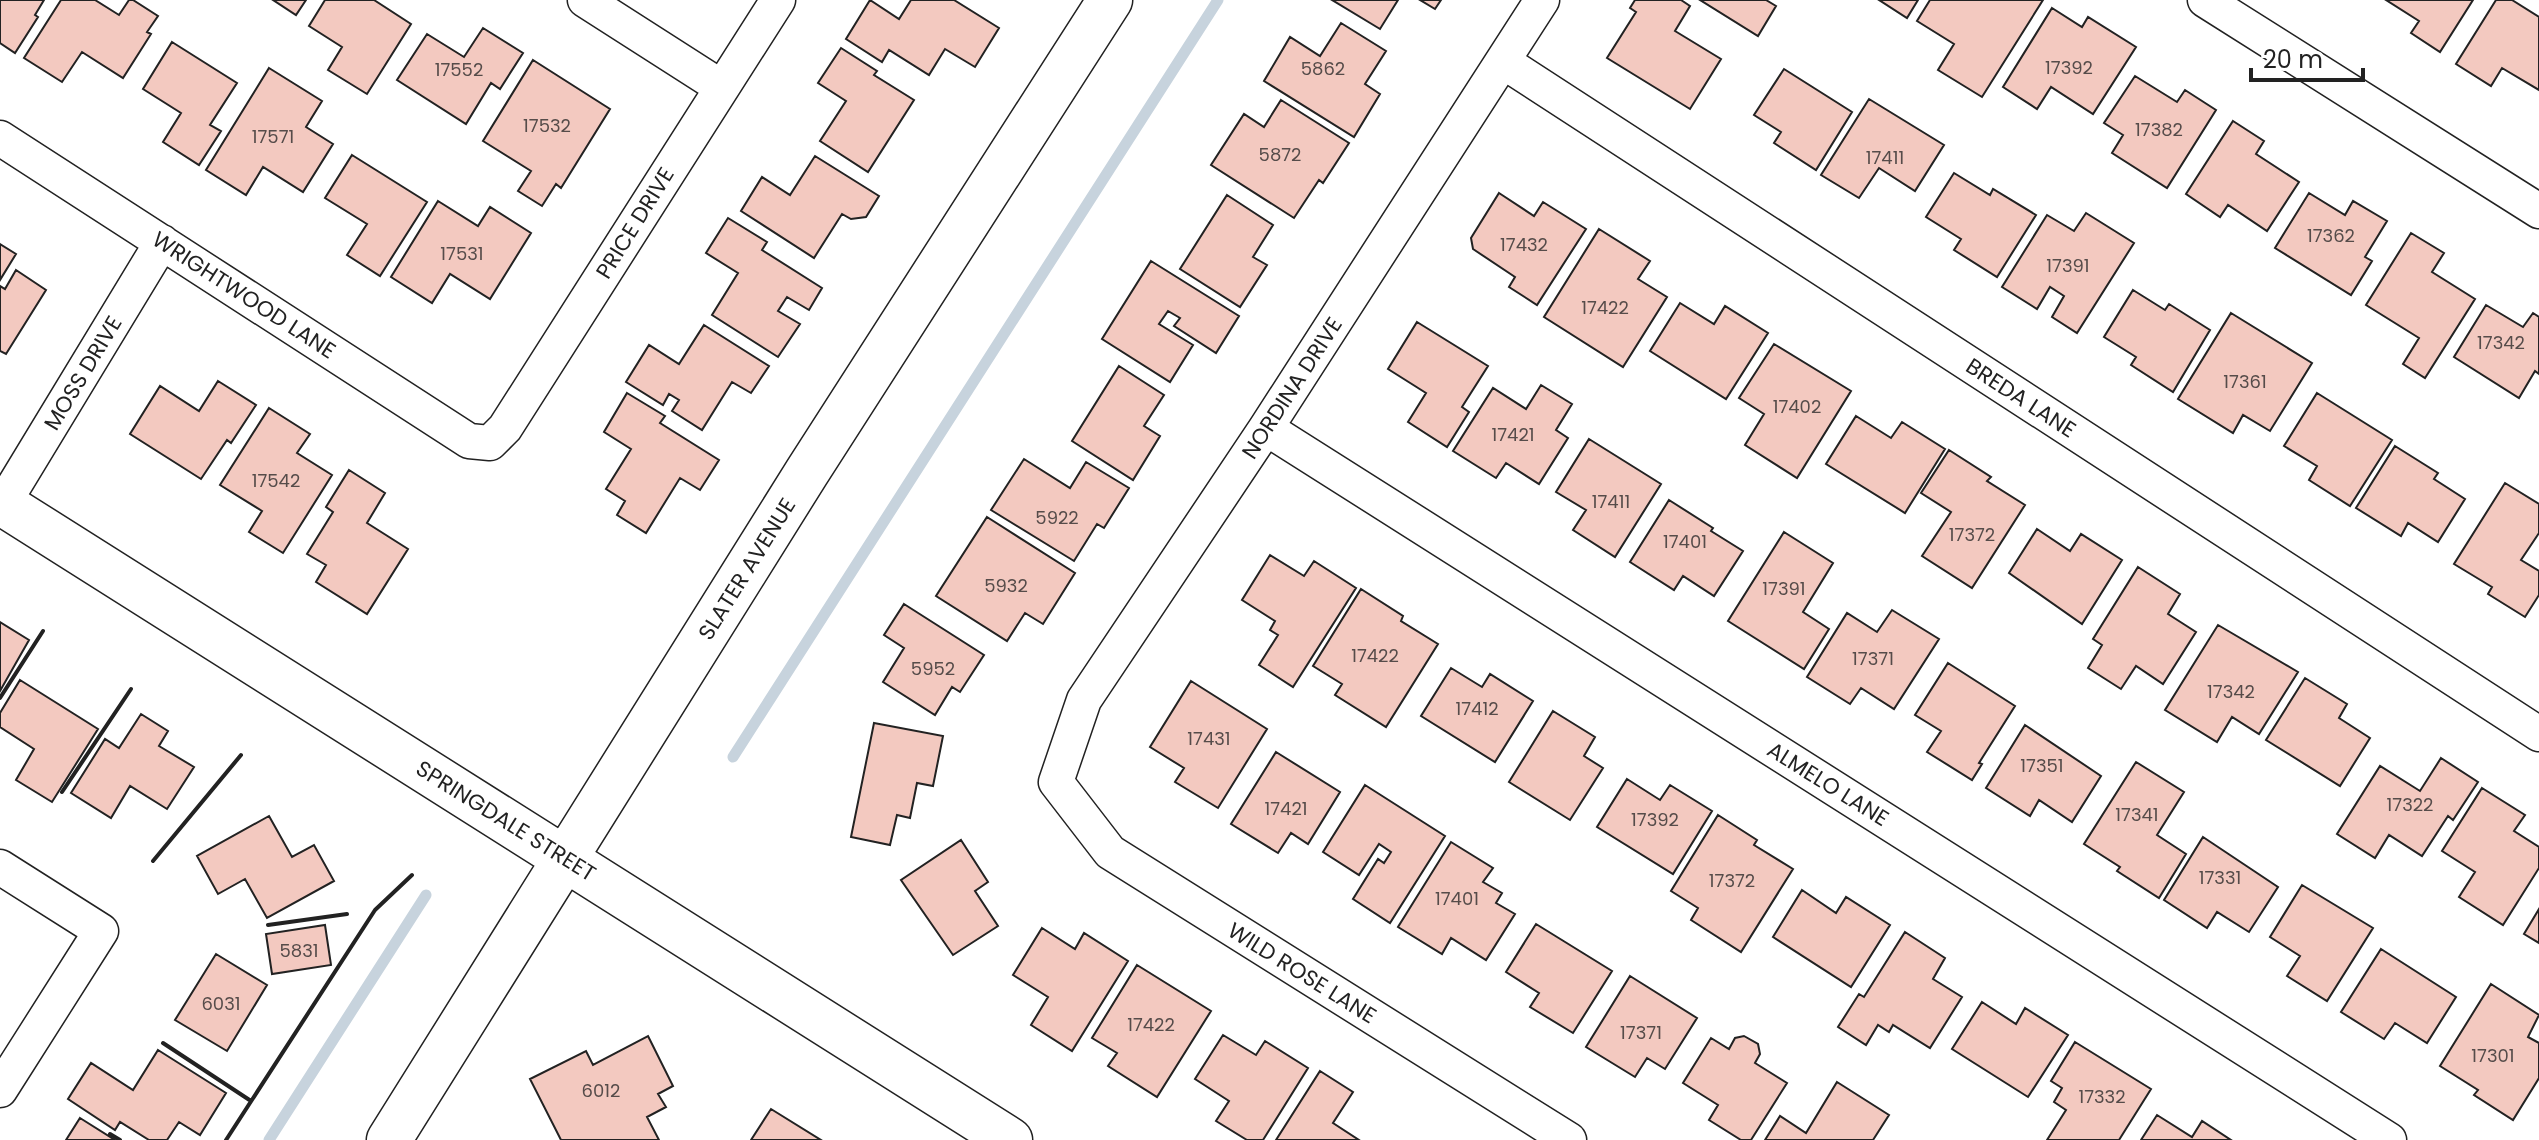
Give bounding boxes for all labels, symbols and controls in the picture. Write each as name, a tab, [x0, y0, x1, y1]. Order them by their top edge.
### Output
scale bar	[2251, 32, 2363, 82]
text: 20 m	[2263, 43, 2323, 76]
house number: 17392	[2045, 55, 2093, 80]
house number: 5862	[1301, 56, 1345, 81]
house number: 17552	[435, 57, 483, 82]
house number: 17532	[523, 113, 571, 138]
house number: 17382	[2135, 117, 2183, 142]
house number: 17571	[252, 124, 294, 149]
house number: 5872	[1259, 142, 1301, 167]
house number: 17411	[1866, 145, 1904, 170]
street label: PRICE DRIVE	[588, 161, 682, 285]
house number: 17362	[2307, 223, 2355, 248]
street label: WRIGHTWOOD LANE	[146, 224, 342, 366]
house number: 17432	[1500, 232, 1548, 257]
house number: 17531	[440, 241, 484, 266]
house number: 17391	[2046, 253, 2090, 278]
house number: 17422	[1581, 295, 1629, 320]
street label: MOSS DRIVE	[37, 310, 129, 436]
street label: NORDINA DRIVE	[1234, 311, 1350, 465]
house number: 17342	[2477, 330, 2525, 355]
street label: BREDA LANE	[1960, 351, 2082, 445]
house number: 17361	[2223, 369, 2267, 394]
house number: 17402	[1773, 394, 1821, 419]
house number: 17421	[1491, 422, 1535, 447]
house number: 17542	[252, 468, 300, 493]
house number: 17411	[1592, 489, 1630, 514]
street label: SLATER AVENUE	[691, 492, 803, 646]
house number: 5922	[1035, 505, 1079, 530]
house number: 17372	[1949, 522, 1995, 547]
house number: 17401	[1663, 529, 1707, 554]
house number: 5932	[984, 573, 1028, 598]
house number: 17391	[1762, 576, 1806, 601]
house number: 17422	[1351, 643, 1399, 668]
house number: 17371	[1852, 646, 1894, 671]
house number: 5952	[911, 656, 955, 681]
house number: 17342	[2207, 679, 2255, 704]
house number: 17412	[1455, 696, 1499, 721]
house number: 17431	[1187, 726, 1231, 751]
street label: ALMELO LANE	[1761, 734, 1895, 834]
street label: SPRINGDALE STREET	[410, 753, 602, 889]
house number: 17351	[2020, 753, 2064, 778]
house number: 17322	[2387, 792, 2433, 817]
house number: 17421	[1264, 796, 1308, 821]
house number: 17341	[2115, 802, 2159, 827]
house number: 17392	[1631, 807, 1679, 832]
house number: 17331	[2199, 865, 2241, 890]
house number: 17372	[1709, 868, 1755, 893]
house number: 17401	[1435, 886, 1479, 911]
street label: WILD ROSE LANE	[1222, 915, 1382, 1031]
house number: 5831	[279, 938, 319, 963]
house number: 6031	[201, 991, 241, 1016]
house number: 17422	[1127, 1012, 1175, 1037]
house number: 17371	[1620, 1020, 1662, 1045]
house number: 17301	[2471, 1043, 2515, 1068]
house number: 6012	[582, 1078, 620, 1103]
house number: 17332	[2078, 1084, 2126, 1109]

